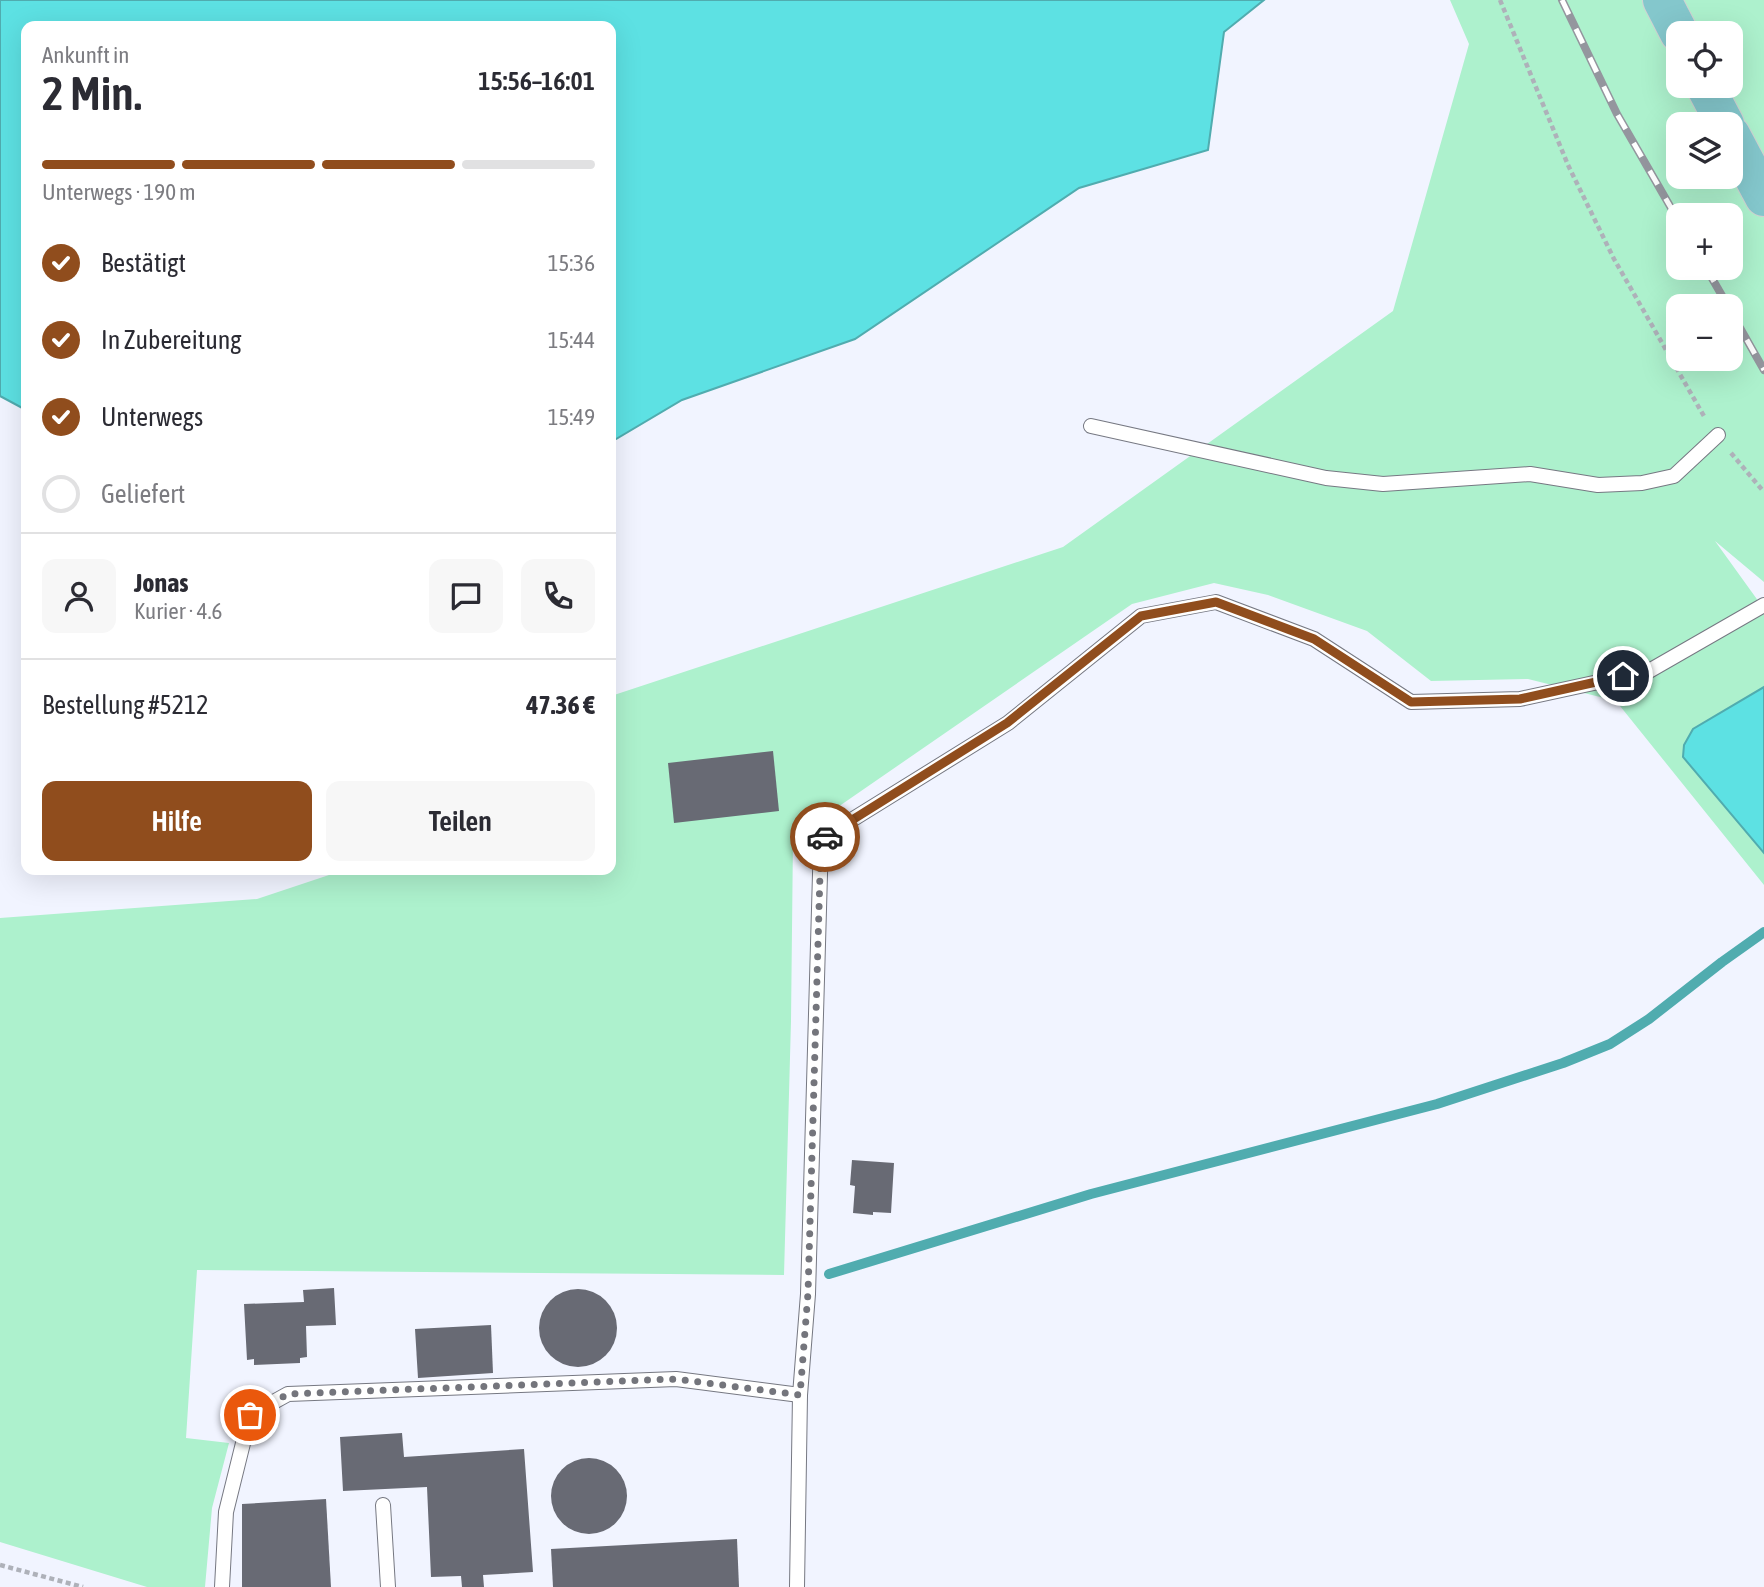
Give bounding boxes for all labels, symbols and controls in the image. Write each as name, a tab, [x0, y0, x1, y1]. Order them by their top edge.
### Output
map controls	[1666, 21, 1743, 371]
button: locate	[1666, 21, 1743, 98]
text: Ankunft in	[42, 42, 129, 68]
text: 15:56–16:01	[478, 66, 595, 96]
text: 2 Min.	[42, 67, 142, 120]
button: layers	[1666, 112, 1743, 189]
text: Unterwegs · 190 m	[42, 179, 196, 205]
button: +	[1666, 203, 1743, 280]
icon: check	[42, 244, 80, 282]
text: Bestätigt	[101, 248, 186, 278]
text: 15:36	[548, 250, 595, 276]
button: −	[1666, 294, 1743, 371]
icon: check	[42, 321, 80, 359]
text: In Zubereitung	[101, 325, 241, 355]
text: 15:44	[548, 327, 595, 353]
icon: check	[42, 398, 80, 436]
text: Unterwegs	[101, 402, 203, 432]
text: 15:49	[548, 404, 595, 430]
text: Geliefert	[101, 479, 185, 509]
button: person	[42, 559, 116, 633]
button: chat	[429, 559, 503, 633]
button: phone	[521, 559, 595, 633]
text: Jonas	[134, 568, 188, 598]
text: Kurier · 4.6	[134, 598, 222, 624]
pin	[1593, 646, 1653, 706]
icon: home	[1604, 657, 1642, 695]
text: Bestellung #5212	[42, 690, 208, 720]
text: 47.36 €	[526, 690, 595, 720]
button: Hilfe	[42, 781, 312, 861]
button: Teilen	[326, 781, 595, 861]
courier	[790, 802, 860, 872]
icon: car	[806, 818, 844, 856]
pin	[220, 1385, 280, 1445]
icon: bag	[231, 1396, 269, 1434]

